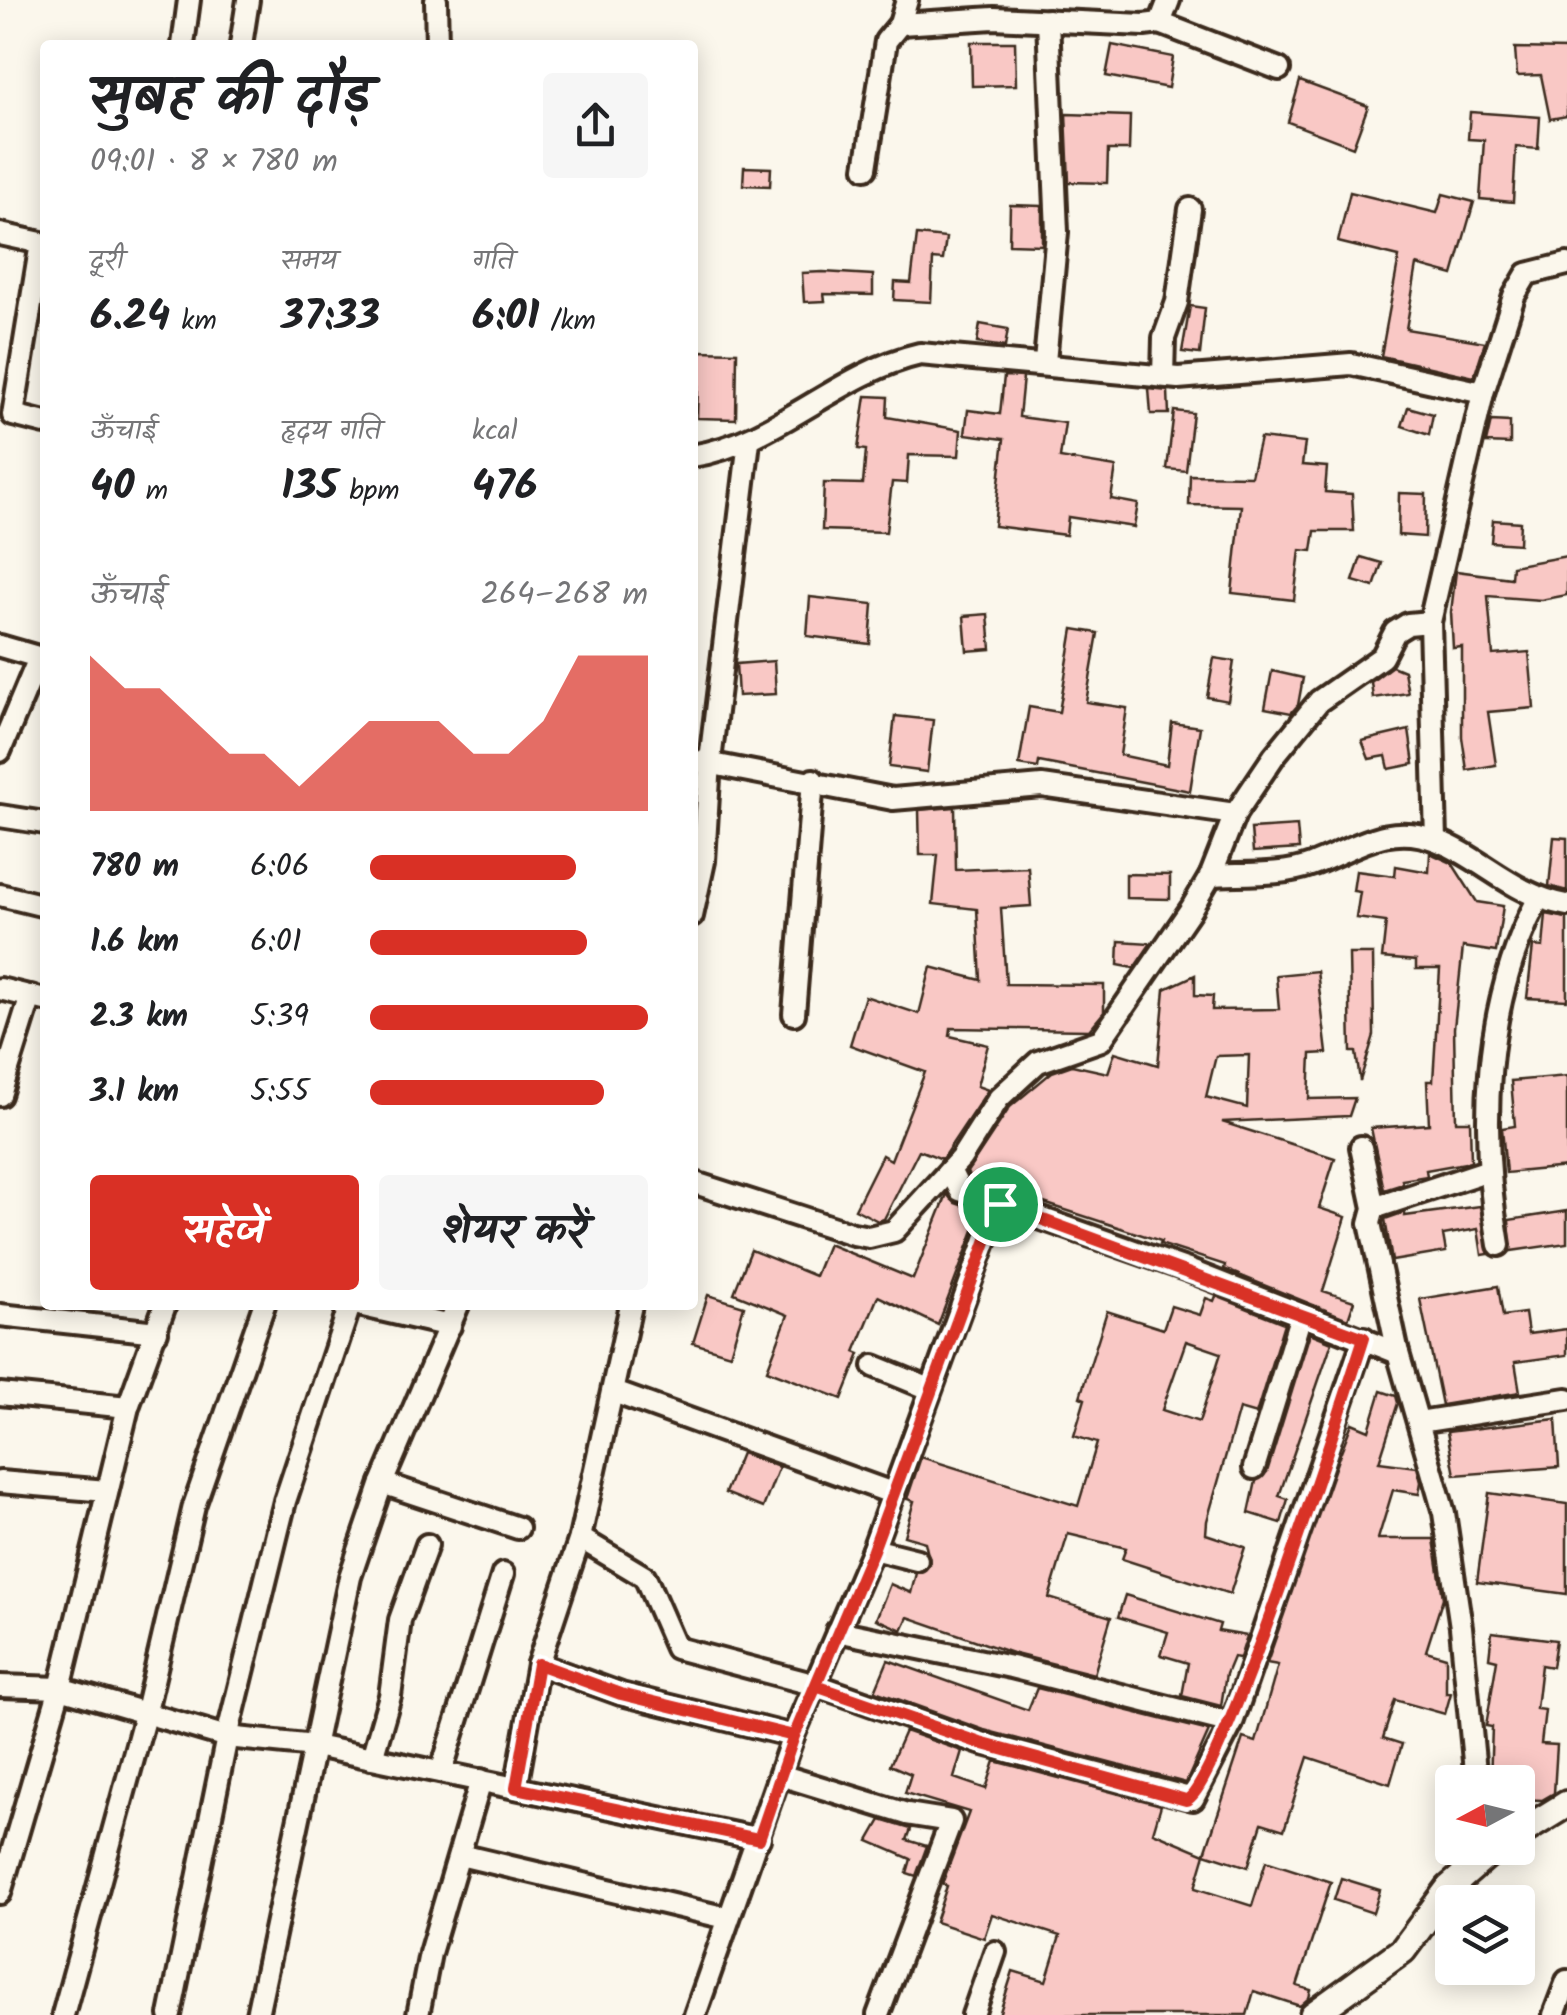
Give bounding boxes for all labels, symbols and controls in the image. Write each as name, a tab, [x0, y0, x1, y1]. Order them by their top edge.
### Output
text: सुबह की दौड़	[90, 56, 371, 143]
button: share	[543, 73, 648, 178]
text: 09:01 · 8 × 780 m	[90, 137, 338, 188]
text: दूरी	[90, 239, 124, 284]
text: समय	[281, 239, 337, 284]
text: गति	[472, 239, 514, 284]
text: 6.24	[90, 284, 170, 351]
text: 37:33	[281, 284, 380, 351]
text: 6:01	[472, 284, 539, 351]
text: km	[170, 299, 217, 344]
text: /km	[539, 299, 596, 344]
text: ऊँचाई	[90, 409, 157, 454]
text: हृदय गति	[281, 409, 381, 454]
text: kcal	[472, 409, 518, 454]
text: 40	[90, 454, 134, 521]
text: 135	[281, 454, 338, 521]
text: 476	[472, 454, 537, 521]
text: m	[134, 469, 168, 514]
text: bpm	[338, 469, 400, 514]
text: ऊँचाई	[90, 570, 166, 621]
text: 264–268 m	[481, 570, 648, 621]
text: 780 m	[90, 842, 179, 893]
text: 6:06	[250, 842, 309, 893]
text: 1.6 km	[90, 917, 179, 968]
text: 6:01	[250, 917, 302, 968]
text: 2.3 km	[90, 992, 188, 1043]
text: 5:39	[250, 992, 309, 1043]
text: 3.1 km	[90, 1067, 179, 1118]
text: 5:55	[250, 1067, 309, 1118]
pin	[958, 1162, 1043, 1247]
button: सहेजें	[90, 1175, 359, 1290]
button: शेयर करें	[379, 1175, 648, 1290]
icon: arrive	[973, 1177, 1028, 1232]
north arrow	[1435, 1765, 1535, 1865]
map controls	[1435, 1765, 1535, 1985]
button: layers	[1435, 1885, 1535, 1985]

